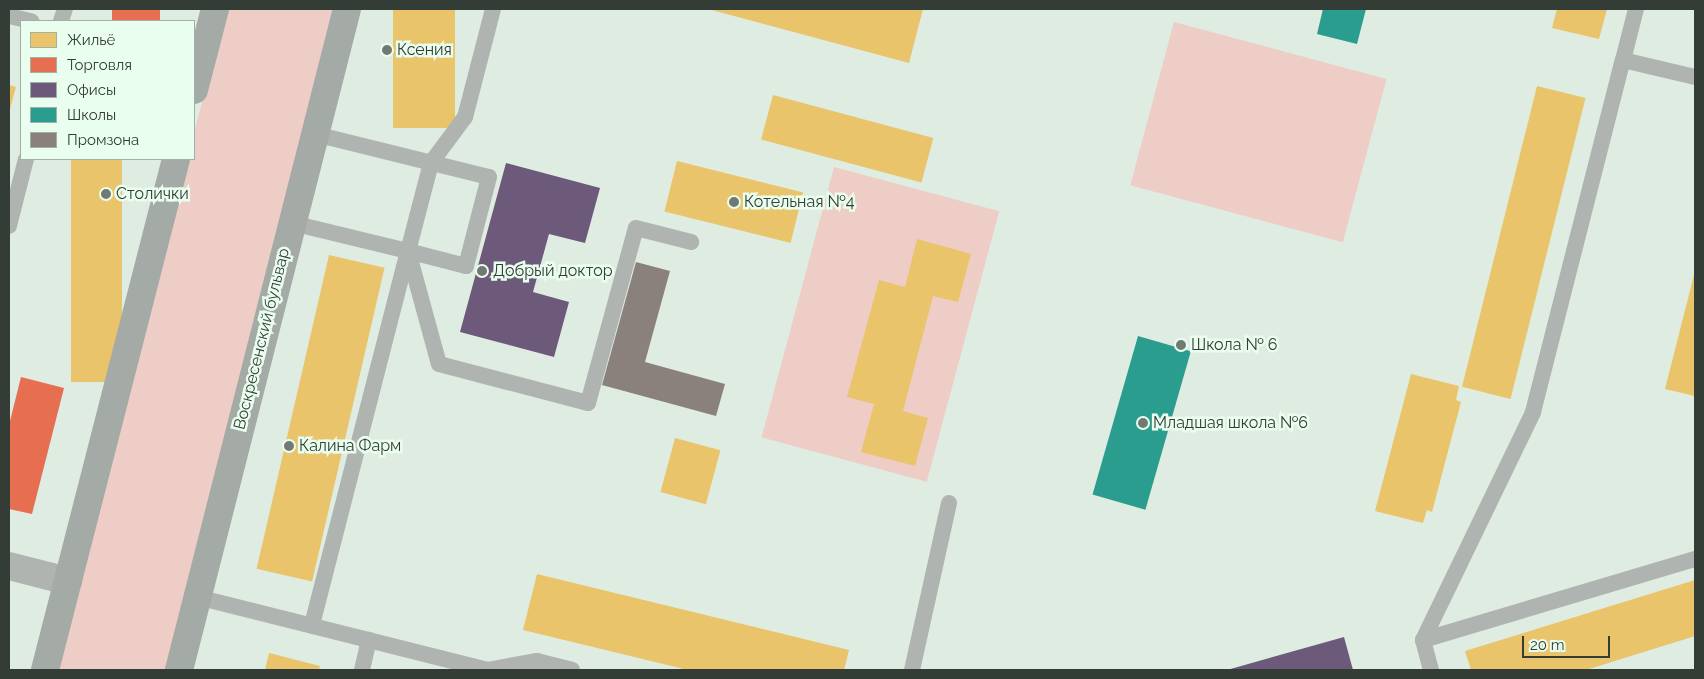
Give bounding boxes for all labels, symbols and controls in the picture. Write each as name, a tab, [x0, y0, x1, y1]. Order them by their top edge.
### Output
legend	[20, 20, 195, 160]
text: Жильё	[67, 31, 115, 49]
place label: Ксения	[397, 40, 452, 60]
marker: Ксения	[381, 44, 393, 56]
text: Торговля	[67, 56, 132, 74]
text: Офисы	[67, 81, 116, 99]
text: Школы	[67, 106, 116, 124]
text: Промзона	[67, 131, 139, 149]
place label: Столички	[116, 184, 189, 204]
marker: Столички	[100, 188, 112, 200]
place label: Котельная №4	[744, 192, 854, 212]
marker: Котельная №4	[728, 196, 740, 208]
street label: Воскресенский бульвар	[230, 246, 294, 432]
place label: Добрый доктор	[493, 261, 613, 281]
marker: Добрый доктор	[475, 264, 489, 278]
place label: Школа № 6	[1191, 335, 1277, 355]
marker: Школа № 6	[1175, 339, 1187, 351]
place label: Младшая школа №6	[1153, 413, 1308, 433]
marker: Младшая школа №6	[1137, 417, 1149, 429]
place label: Калина Фарм	[299, 436, 401, 456]
marker: Калина Фарм	[283, 440, 295, 452]
scale bar	[1524, 626, 1612, 658]
text: 20 m	[1530, 636, 1565, 654]

